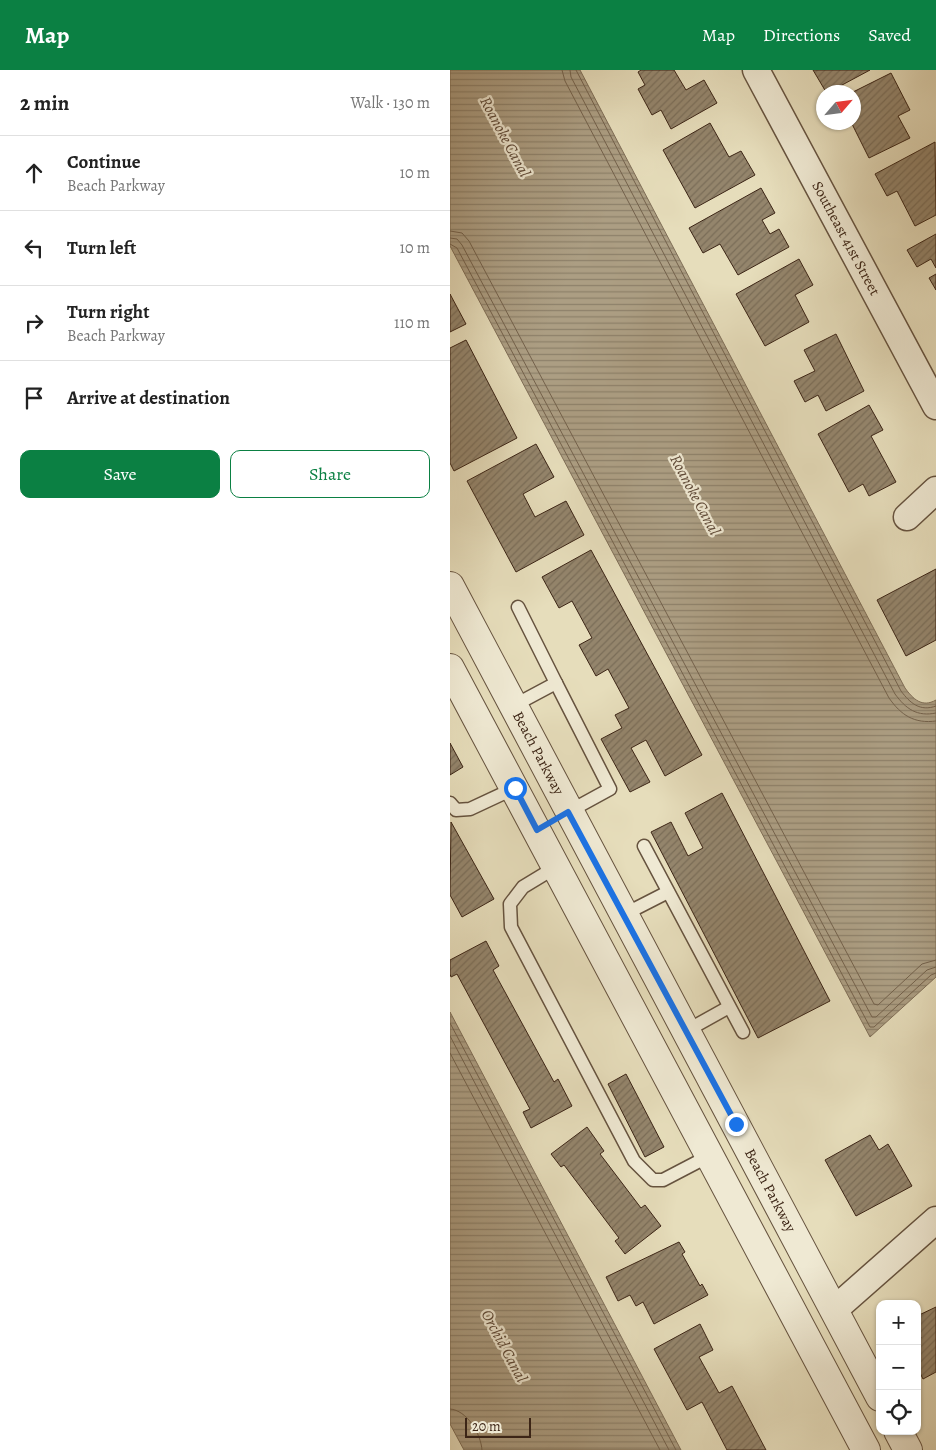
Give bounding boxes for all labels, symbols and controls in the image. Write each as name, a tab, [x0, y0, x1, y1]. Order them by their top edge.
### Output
text: Map	[25, 19, 69, 51]
text: Map	[702, 23, 735, 47]
text: Directions	[763, 23, 840, 47]
text: Saved	[868, 23, 911, 47]
north arrow	[816, 85, 861, 130]
text: 2 min	[20, 89, 69, 117]
text: Walk · 130 m	[350, 92, 430, 114]
water label: Roanoke Canal	[475, 93, 535, 181]
text: Continue	[67, 149, 141, 175]
icon: ahead	[20, 159, 48, 187]
text: 10 m	[400, 162, 430, 184]
text: Beach Parkway	[67, 175, 165, 197]
street label: Southeast 41st Street	[807, 178, 885, 299]
icon: left	[20, 234, 48, 262]
text: Turn left	[67, 235, 136, 261]
text: 10 m	[400, 237, 430, 259]
text: Turn right	[67, 299, 149, 325]
icon: right	[20, 309, 48, 337]
text: 110 m	[394, 312, 430, 334]
text: Beach Parkway	[67, 325, 165, 347]
icon: arrive	[20, 384, 48, 412]
text: Arrive at destination	[67, 385, 230, 411]
button: Save	[20, 450, 220, 498]
button: Share	[230, 450, 430, 498]
water label: Roanoke Canal	[665, 451, 725, 539]
street label: Beach Parkway	[508, 708, 569, 799]
route start	[504, 777, 527, 800]
route end	[725, 1113, 748, 1136]
street label: Beach Parkway	[740, 1145, 801, 1236]
map controls	[876, 1300, 921, 1435]
button: +	[876, 1300, 921, 1345]
water label: Orchid Canal	[476, 1306, 532, 1386]
button: −	[876, 1345, 921, 1390]
button: locate	[876, 1390, 921, 1435]
scale bar	[465, 1415, 531, 1438]
text: 20 m	[472, 1417, 501, 1436]

